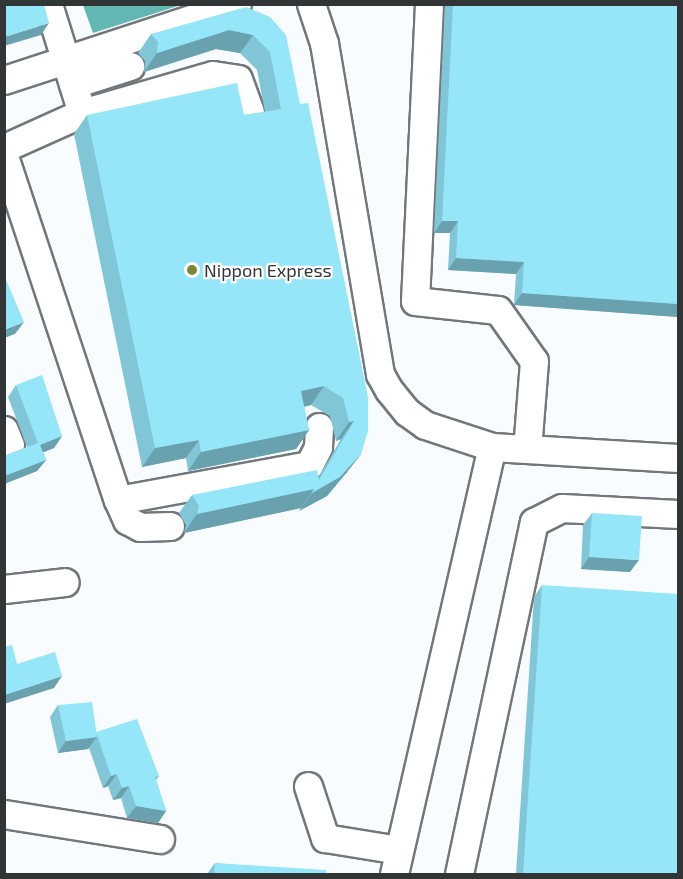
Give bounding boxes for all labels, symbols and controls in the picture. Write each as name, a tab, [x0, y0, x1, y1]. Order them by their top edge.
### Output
place label: Nippon Express	[204, 259, 332, 281]
marker: Nippon Express	[185, 263, 199, 277]

